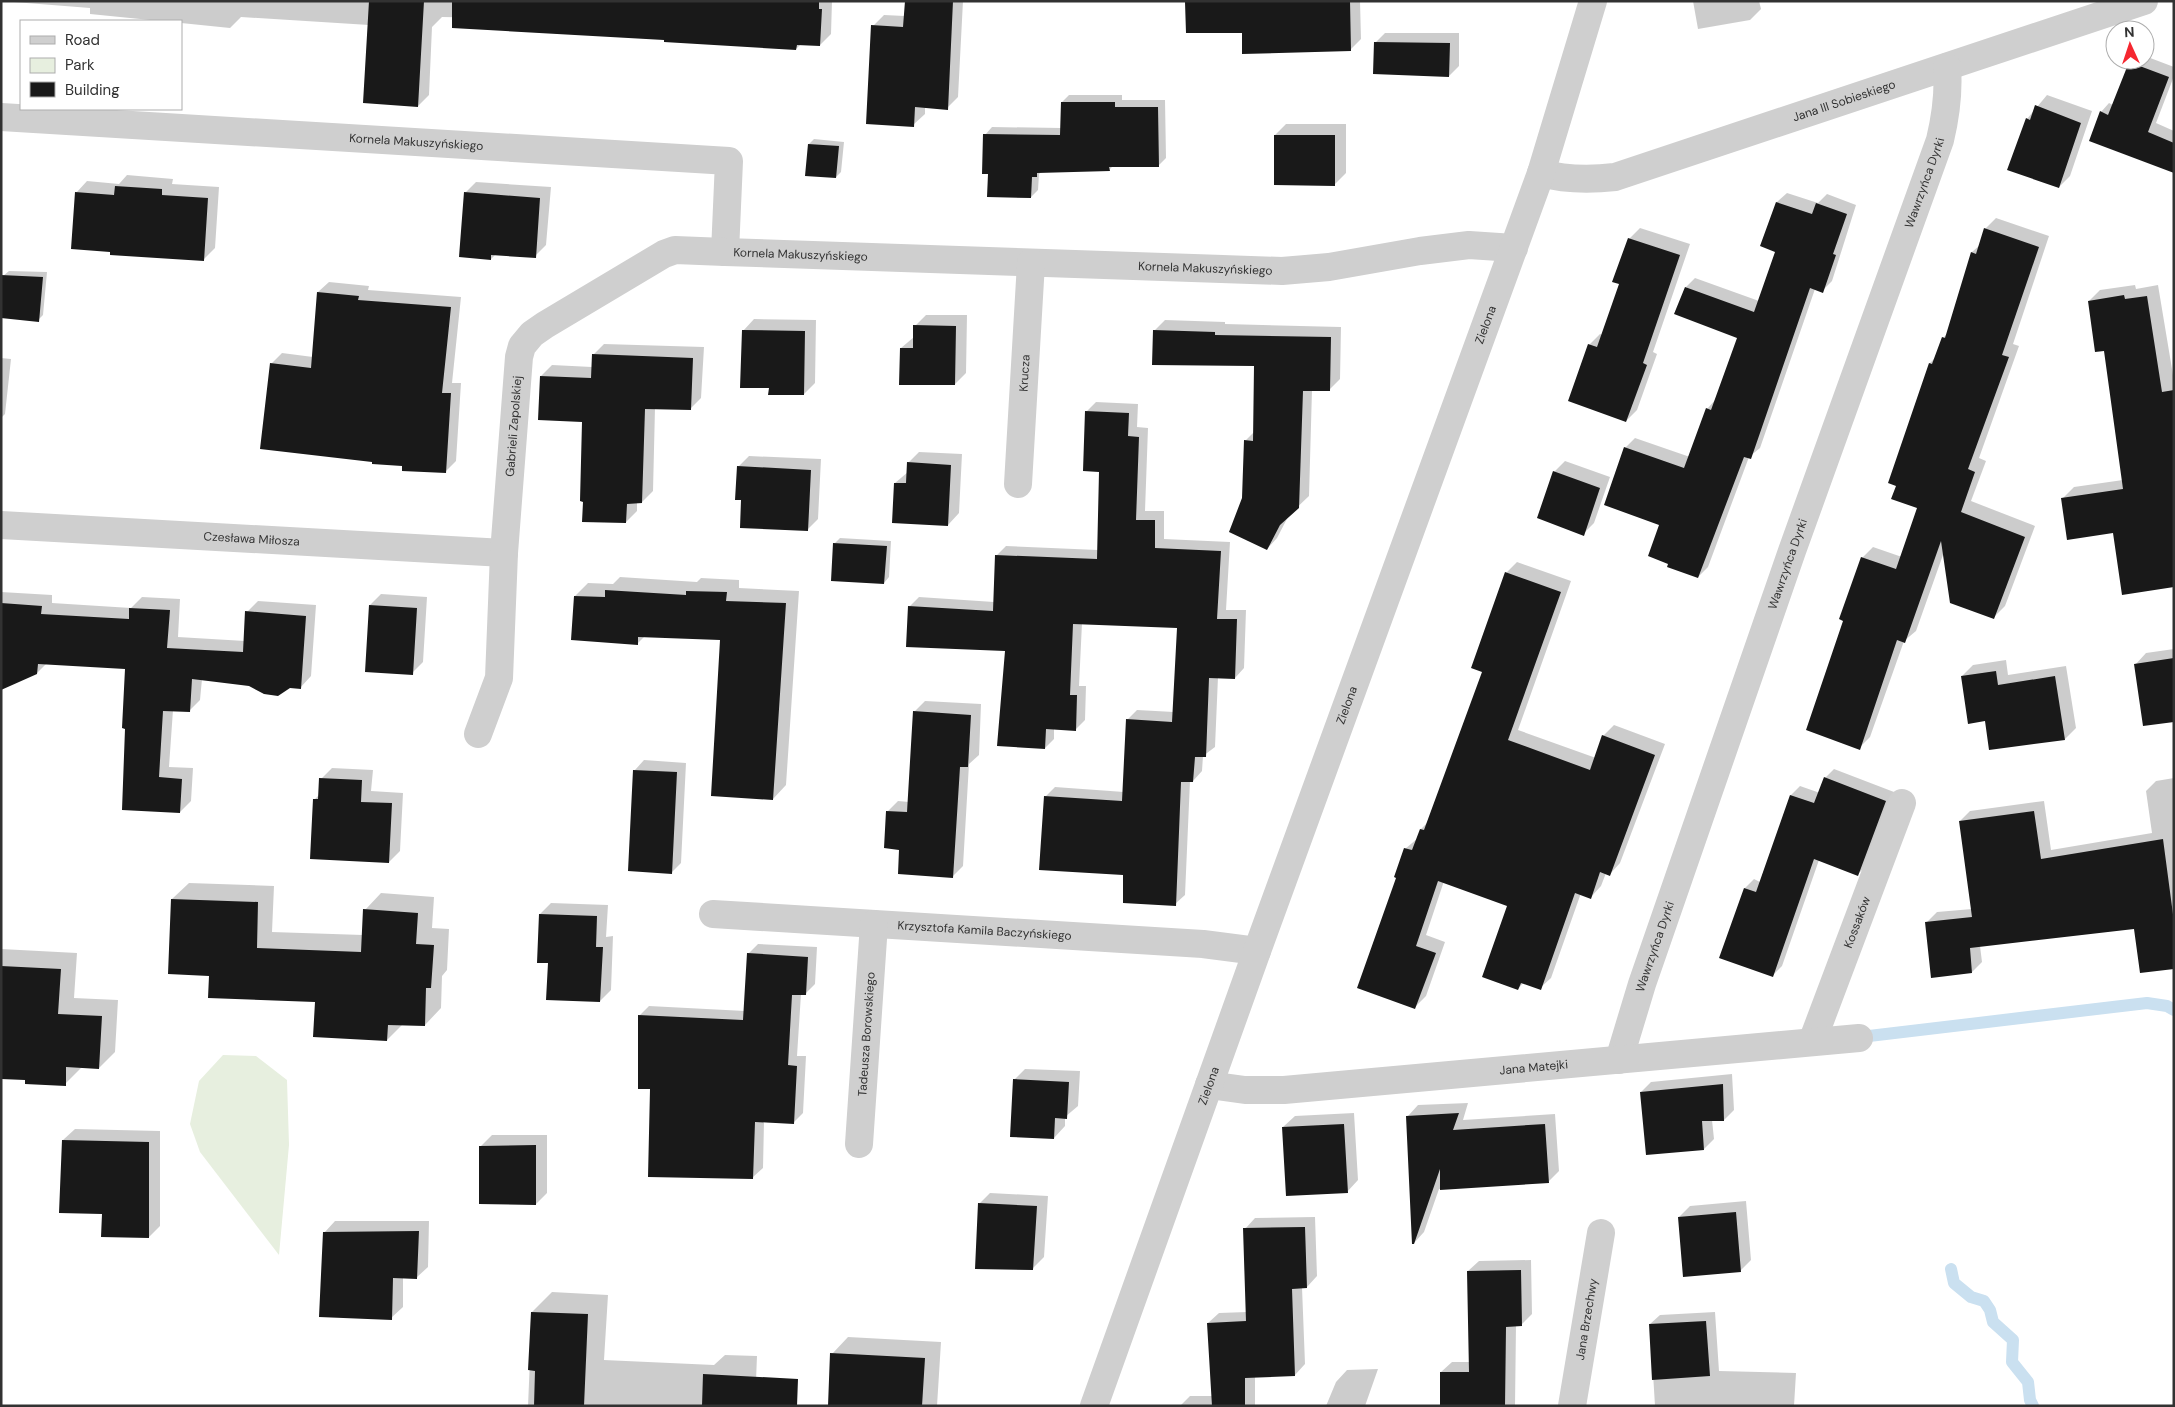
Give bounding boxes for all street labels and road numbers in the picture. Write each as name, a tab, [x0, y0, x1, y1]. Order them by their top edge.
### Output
street label: Jana III Sobieskiego	[1791, 76, 1898, 125]
street label: Kornela Makuszyńskiego	[349, 130, 484, 154]
street label: Wawrzyńca Dyrki	[1901, 136, 1948, 230]
street label: Kornela Makuszyńskiego	[733, 244, 868, 265]
street label: Kornela Makuszyńskiego	[1138, 258, 1273, 279]
street label: Zielona	[1471, 303, 1500, 346]
street label: Krucza	[1015, 354, 1034, 392]
street label: Gabrieli Zapolskiej	[502, 375, 526, 477]
street label: Wawrzyńca Dyrki	[1764, 516, 1811, 611]
street label: Czesława Miłosza	[203, 528, 300, 550]
street label: Zielona	[1332, 684, 1361, 726]
street label: Kossaków	[1840, 894, 1874, 950]
street label: Wawrzyńca Dyrki	[1632, 899, 1678, 994]
street label: Krzysztofa Kamila Baczyńskiego	[897, 917, 1072, 944]
street label: Tadeusza Borowskiego	[854, 971, 879, 1097]
street label: Jana Matejki	[1499, 1056, 1569, 1078]
street label: Zielona	[1194, 1065, 1223, 1107]
street label: Jana Brzechwy	[1572, 1277, 1601, 1361]

